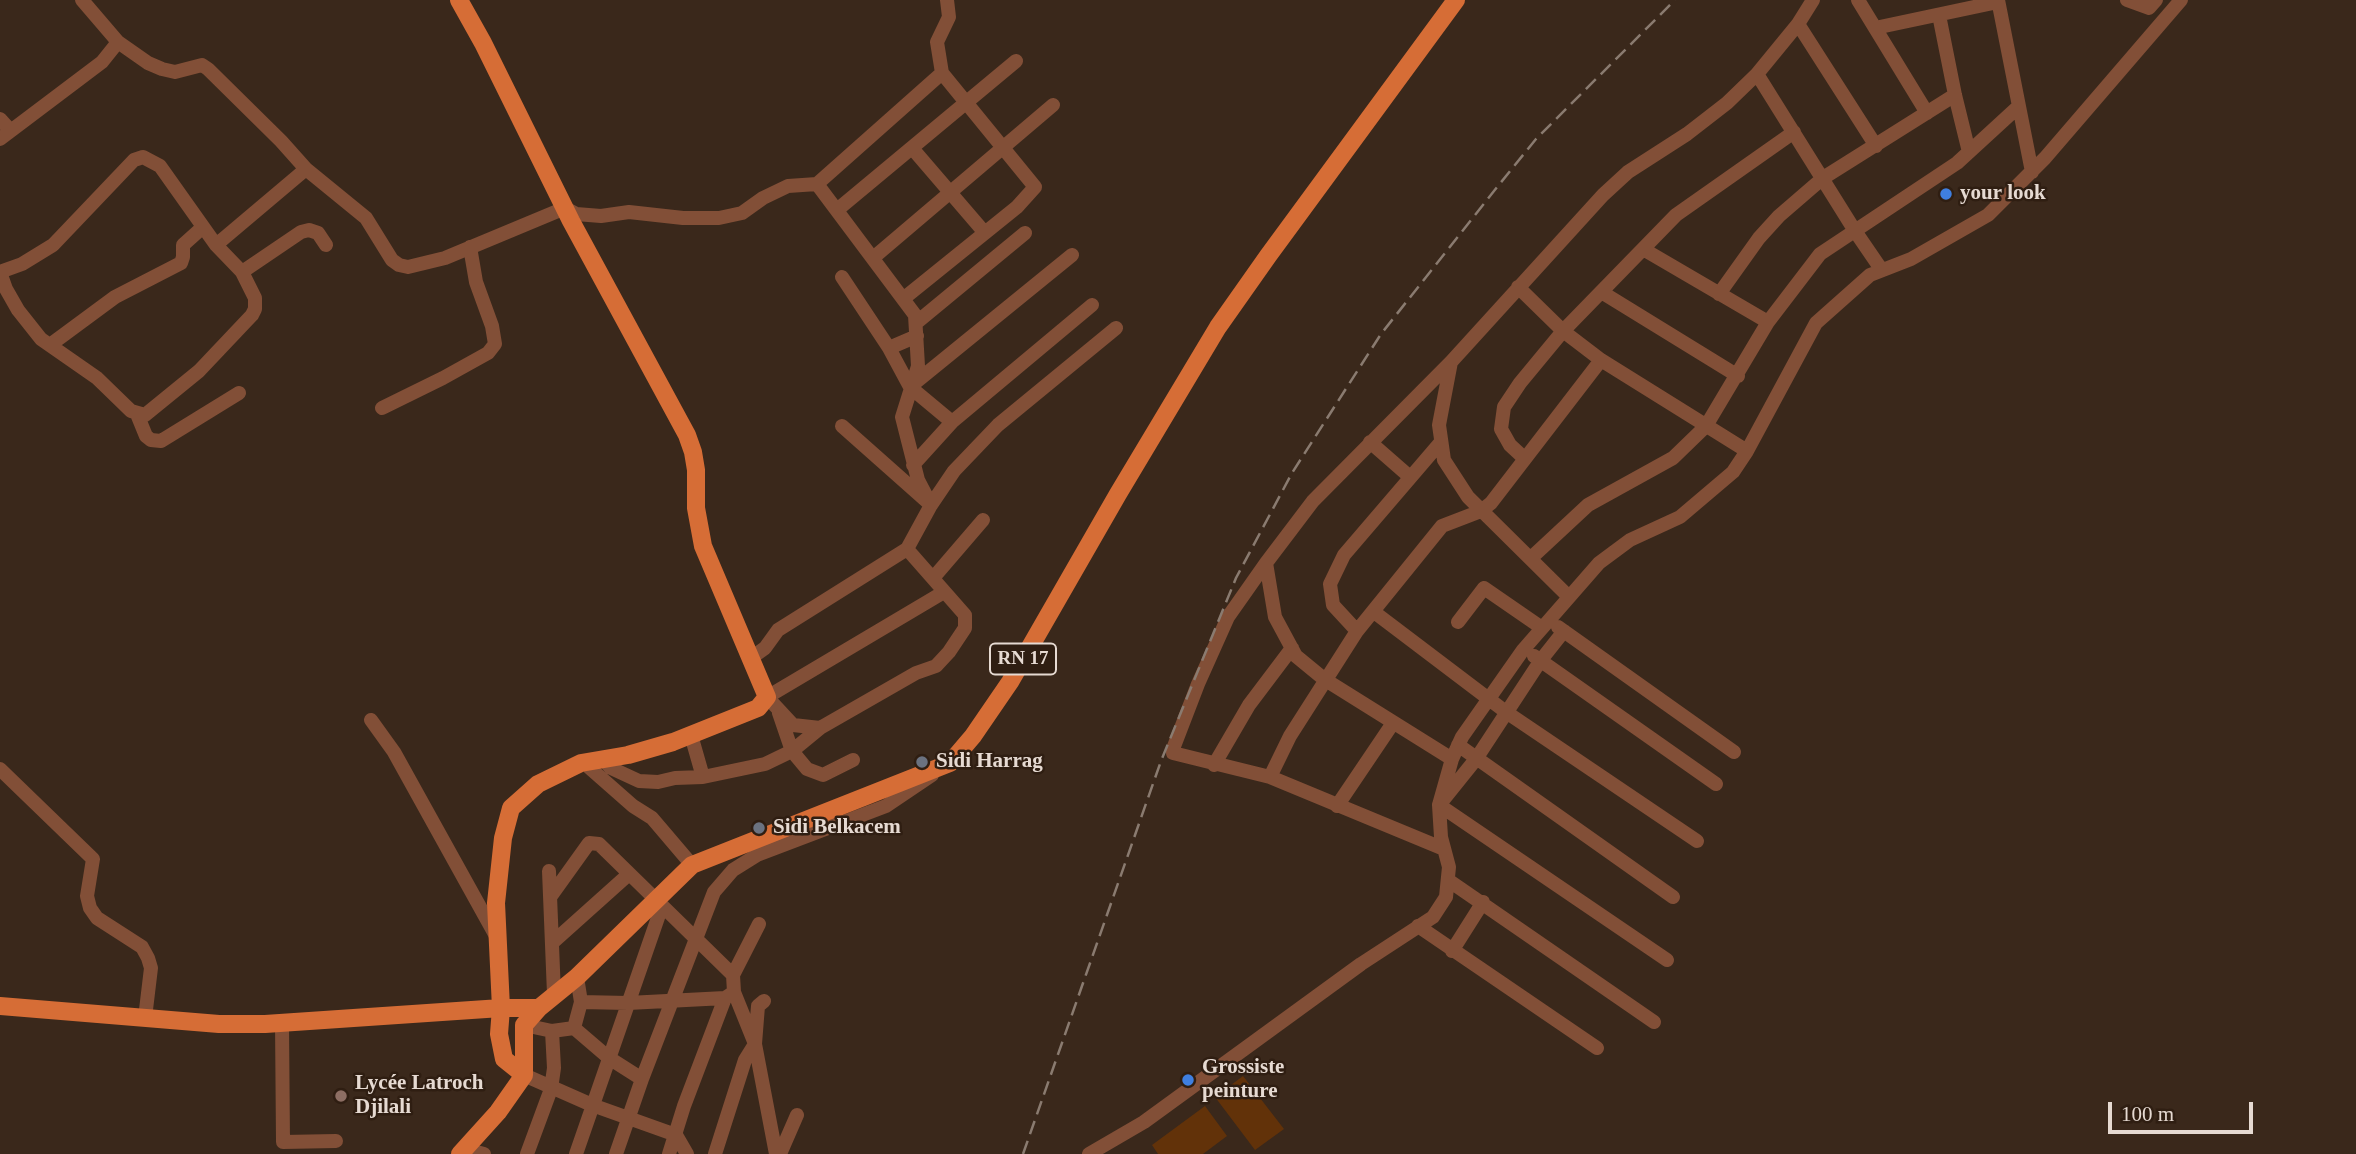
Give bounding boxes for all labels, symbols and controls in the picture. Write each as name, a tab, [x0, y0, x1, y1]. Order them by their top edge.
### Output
place label: your look	[1960, 181, 2046, 207]
marker: your look	[1938, 186, 1954, 202]
road number: RN 17	[990, 644, 1056, 674]
place label: Sidi Harrag	[936, 749, 1043, 775]
marker: Sidi Harrag	[914, 754, 930, 770]
place label: Sidi Belkacem	[773, 815, 901, 841]
marker: Sidi Belkacem	[751, 820, 767, 836]
place label: Grossiste peinture	[1202, 1055, 1284, 1105]
place label: Lycée Latroch Djilali	[355, 1071, 484, 1121]
marker: Grossiste peinture	[1180, 1072, 1196, 1088]
marker: Lycée Latroch Djilali	[333, 1088, 349, 1104]
scale bar	[2111, 1088, 2256, 1132]
text: 100 m	[2121, 1102, 2174, 1126]

